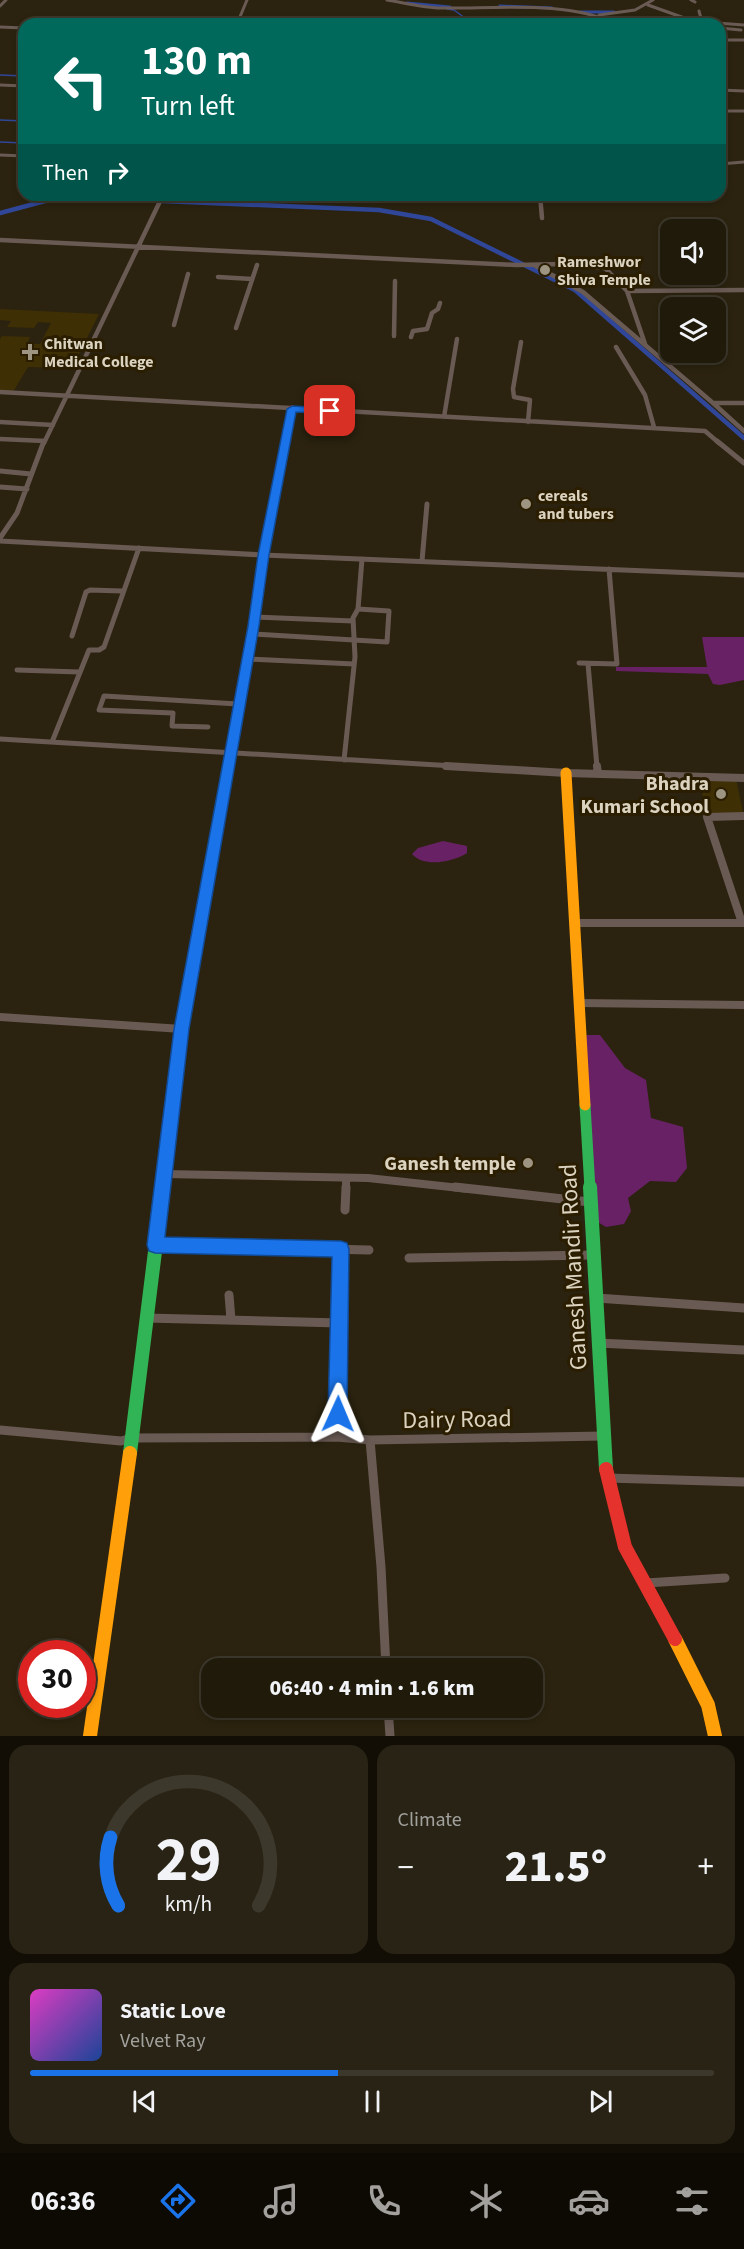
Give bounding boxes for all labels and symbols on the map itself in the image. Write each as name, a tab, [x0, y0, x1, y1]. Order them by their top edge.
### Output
place label: Rameshwor Shiva Temple	[557, 251, 651, 291]
marker: Rameshwor Shiva Temple	[538, 263, 552, 277]
place label: Chitwan Medical College	[44, 333, 154, 373]
marker: Chitwan Medical College	[21, 343, 39, 361]
pin	[304, 385, 355, 436]
place label: cereals and tubers	[538, 485, 614, 525]
marker: cereals and tubers	[519, 497, 533, 511]
place label: Bhadra Kumari School	[581, 770, 709, 821]
marker: Bhadra Kumari School	[714, 787, 728, 801]
place label: Ganesh temple	[384, 1150, 516, 1178]
marker: Ganesh temple	[521, 1156, 535, 1170]
street label: Ganesh Mandir Road	[551, 1163, 596, 1371]
position arrow	[306, 1382, 370, 1446]
street label: Dairy Road	[402, 1401, 512, 1438]
speed limit sign: 30	[18, 1640, 96, 1718]

